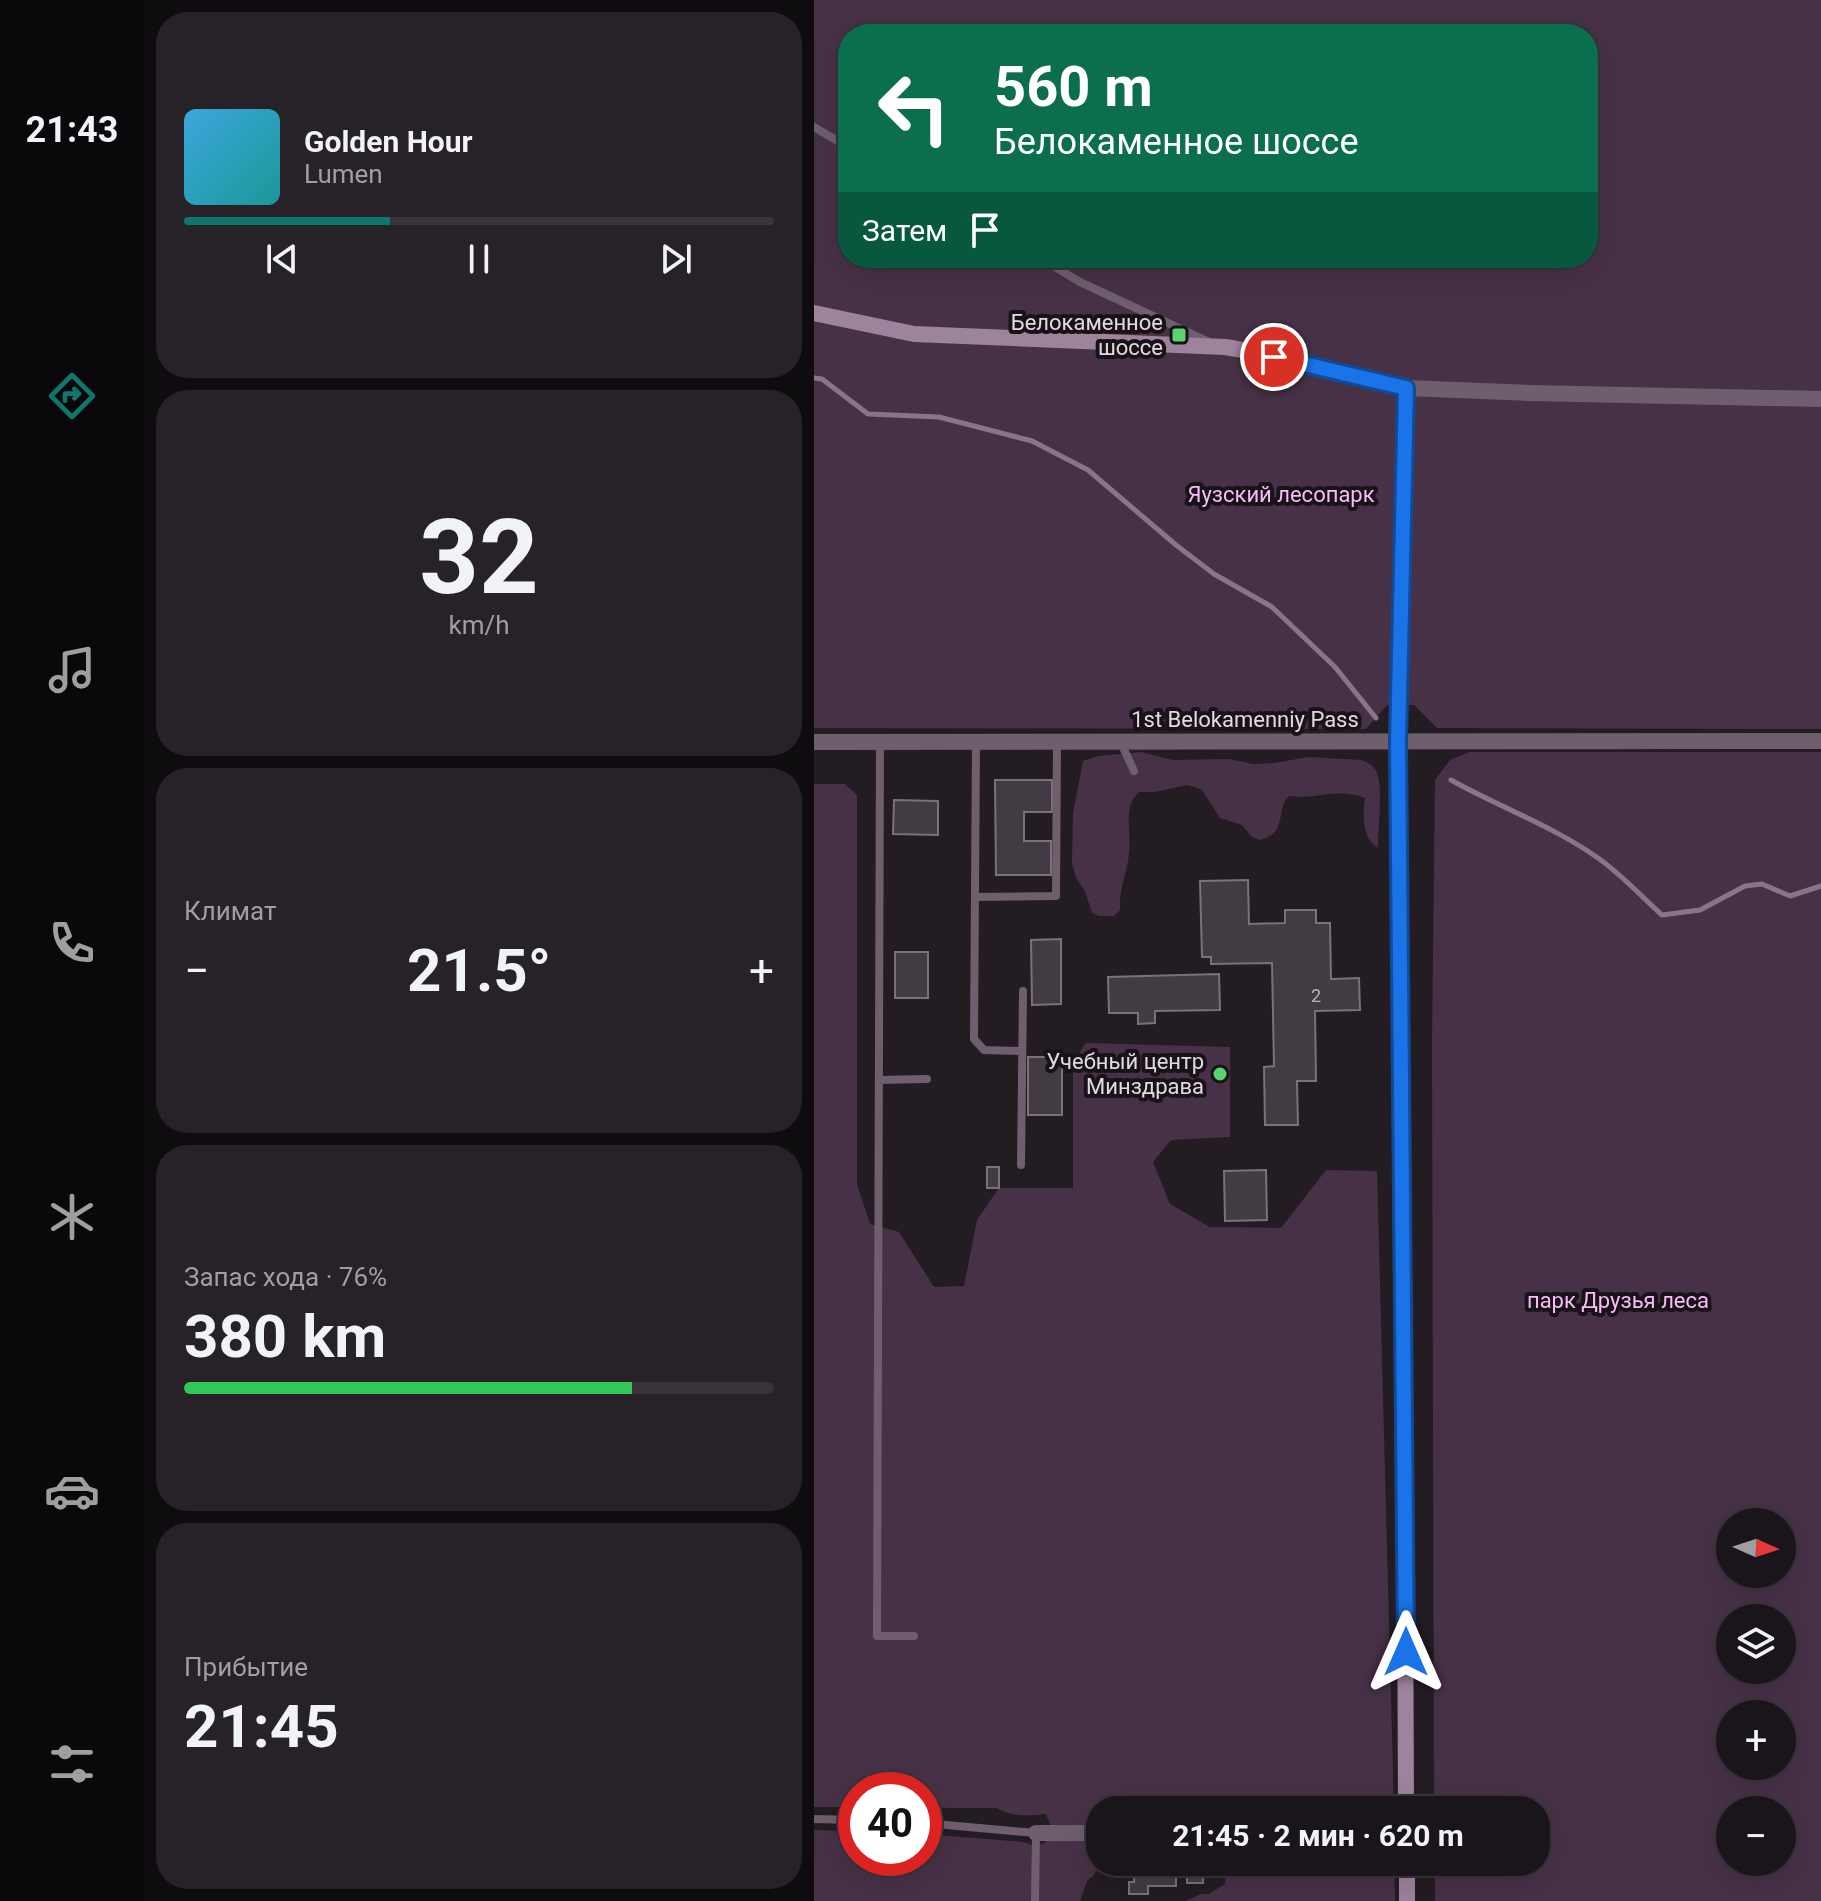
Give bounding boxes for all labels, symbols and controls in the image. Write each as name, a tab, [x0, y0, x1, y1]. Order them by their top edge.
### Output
text: 560 m	[994, 54, 1153, 120]
icon: left	[862, 56, 966, 160]
text: 21:43	[26, 109, 118, 151]
text: Белокаменное шоссе	[994, 121, 1358, 163]
text: Golden Hour	[304, 124, 473, 159]
text: Lumen	[304, 159, 383, 189]
icon: arrive	[963, 208, 1007, 252]
text: Затем	[862, 213, 947, 248]
icon: previous	[260, 237, 304, 281]
icon: pause	[457, 237, 501, 281]
icon: next	[654, 237, 698, 281]
place label: Белокаменное шоссе	[1011, 310, 1163, 360]
pin	[1240, 323, 1308, 391]
marker: Белокаменное шоссе	[1170, 326, 1188, 344]
icon: arrive	[1252, 335, 1296, 379]
icon: directions	[44, 368, 100, 424]
park label: Яузский лесопарк	[1187, 482, 1375, 507]
text: 32	[419, 497, 539, 618]
text: km/h	[448, 610, 510, 640]
icon: music	[44, 642, 100, 698]
street label: 1st Belokamenniy Pass	[1131, 707, 1359, 732]
text: Климат	[184, 896, 276, 926]
icon: phone	[44, 915, 100, 971]
text: 21.5°	[407, 935, 551, 1006]
text: −	[184, 945, 209, 997]
text: +	[749, 945, 774, 997]
house number: 2	[1311, 985, 1321, 1006]
place label: Учебный центр Минздрава	[1047, 1049, 1204, 1099]
marker: Учебный центр Минздрава	[1211, 1065, 1229, 1083]
icon: climate	[44, 1189, 100, 1245]
text: Запас хода · 76%	[184, 1262, 387, 1292]
park label: парк Друзья леса	[1527, 1288, 1709, 1313]
text: 380 km	[184, 1301, 386, 1372]
icon: car	[44, 1463, 100, 1519]
north arrow	[1716, 1508, 1796, 1588]
map controls	[1716, 1508, 1796, 1876]
button: layers	[1716, 1604, 1796, 1684]
position arrow	[1364, 1610, 1448, 1694]
text: Прибытие	[184, 1652, 308, 1682]
text: 21:45	[184, 1691, 339, 1762]
button: +	[1716, 1700, 1796, 1780]
icon: filters	[44, 1736, 100, 1792]
speed limit sign: 40	[838, 1772, 942, 1876]
button: −	[1716, 1796, 1796, 1876]
text: 21:45 · 2 мин · 620 m	[1172, 1818, 1464, 1853]

